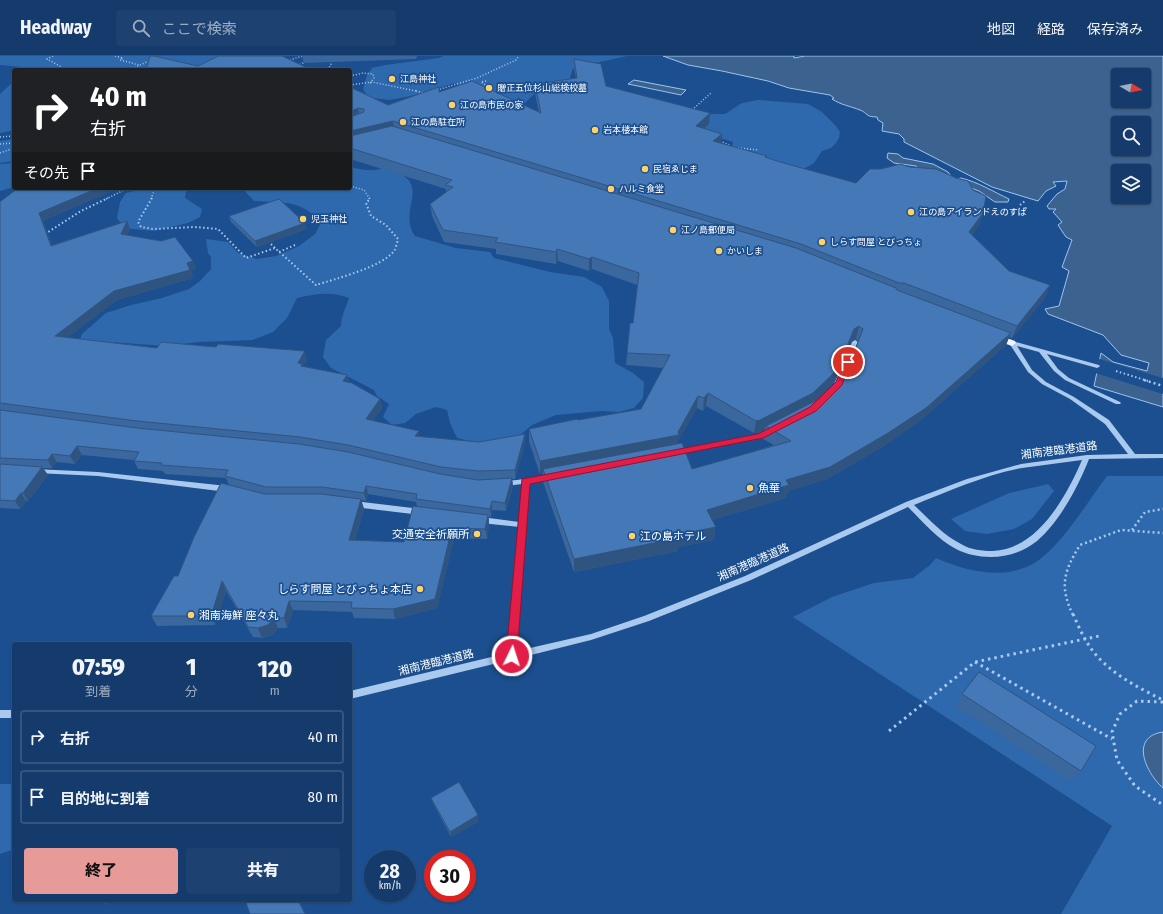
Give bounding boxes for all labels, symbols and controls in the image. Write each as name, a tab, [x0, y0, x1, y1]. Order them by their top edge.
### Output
search box	[116, 10, 396, 46]
text: Headway	[20, 16, 92, 39]
icon: search	[130, 17, 152, 39]
text: ここで検索	[162, 20, 237, 38]
text: 地図	[987, 21, 1015, 38]
text: 経路	[1037, 21, 1065, 38]
text: 保存済み	[1087, 21, 1143, 38]
north arrow	[1111, 68, 1151, 108]
map controls	[1111, 68, 1151, 204]
marker: 江島神社	[387, 74, 397, 84]
place label: 江島神社	[400, 74, 436, 84]
text: 40 m	[90, 80, 147, 113]
place label: 贈正五位杉山総検校墓	[497, 82, 587, 93]
marker: 贈正五位杉山総検校墓	[484, 83, 494, 93]
icon: right	[24, 84, 76, 136]
marker: 江の島市民の家	[447, 100, 457, 110]
place label: 江の島市民の家	[460, 100, 524, 110]
button: search	[1111, 116, 1151, 156]
marker: 江の島駐在所	[398, 117, 408, 127]
place label: 江の島駐在所	[411, 117, 465, 127]
text: 右折	[90, 118, 126, 140]
marker: 岩本楼本館	[590, 125, 600, 135]
place label: 岩本楼本館	[603, 125, 648, 135]
icon: arrive	[77, 160, 99, 182]
text: その先	[24, 164, 69, 182]
marker: 民宿ゑじま	[640, 164, 650, 174]
place label: 民宿ゑじま	[653, 164, 698, 174]
button: layers	[1111, 164, 1151, 204]
marker: ハルミ食堂	[606, 184, 616, 194]
place label: ハルミ食堂	[619, 184, 664, 194]
marker: 江の島アイランドえのすぱ	[906, 207, 916, 217]
place label: 江の島アイランドえのすぱ	[919, 207, 1027, 217]
marker: 児玉神社	[298, 214, 308, 224]
place label: 児玉神社	[311, 214, 347, 224]
marker: 江ノ島郵便局	[668, 225, 678, 235]
place label: 江ノ島郵便局	[681, 225, 735, 235]
marker: しらす問屋 とびっちょ	[817, 237, 827, 247]
place label: しらす問屋 とびっちょ	[830, 237, 922, 247]
marker: かいしま	[714, 246, 724, 256]
place label: かいしま	[727, 246, 763, 256]
pin	[831, 345, 865, 379]
icon: arrive	[837, 351, 859, 373]
street label: 湘南港臨港道路	[1020, 439, 1098, 462]
place label: 魚華	[758, 482, 780, 495]
marker: 魚華	[745, 483, 755, 493]
place label: 交通安全祈願所	[392, 528, 470, 541]
marker: 交通安全祈願所	[472, 529, 482, 539]
place label: 江の島ホテル	[640, 530, 706, 543]
marker: 江の島ホテル	[627, 531, 637, 541]
street label: 湘南港臨港道路	[715, 541, 791, 584]
place label: しらす問屋 とびっちょ本店	[278, 583, 412, 596]
marker: しらす問屋 とびっちょ本店	[415, 584, 425, 594]
place label: 湘南海鮮 座々丸	[199, 609, 279, 622]
marker: 湘南海鮮 座々丸	[186, 610, 196, 620]
position arrow	[491, 635, 533, 677]
street label: 湘南港臨港道路	[397, 647, 475, 678]
text: 07:59	[72, 653, 125, 681]
text: 1	[186, 653, 196, 681]
text: 120	[257, 655, 292, 683]
text: m	[270, 683, 280, 698]
text: 到着	[85, 684, 111, 699]
text: 分	[185, 684, 198, 699]
icon: right	[26, 726, 48, 748]
text: 40 m	[308, 728, 338, 746]
text: 右折	[60, 730, 90, 748]
icon: arrive	[26, 786, 48, 808]
text: 80 m	[308, 788, 338, 806]
text: 目的地に到着	[60, 790, 150, 808]
button: 終了	[24, 848, 178, 894]
button: 共有	[186, 848, 340, 894]
speed limit sign: 30	[424, 850, 476, 902]
text: 28	[380, 859, 400, 883]
text: km/h	[379, 880, 401, 892]

